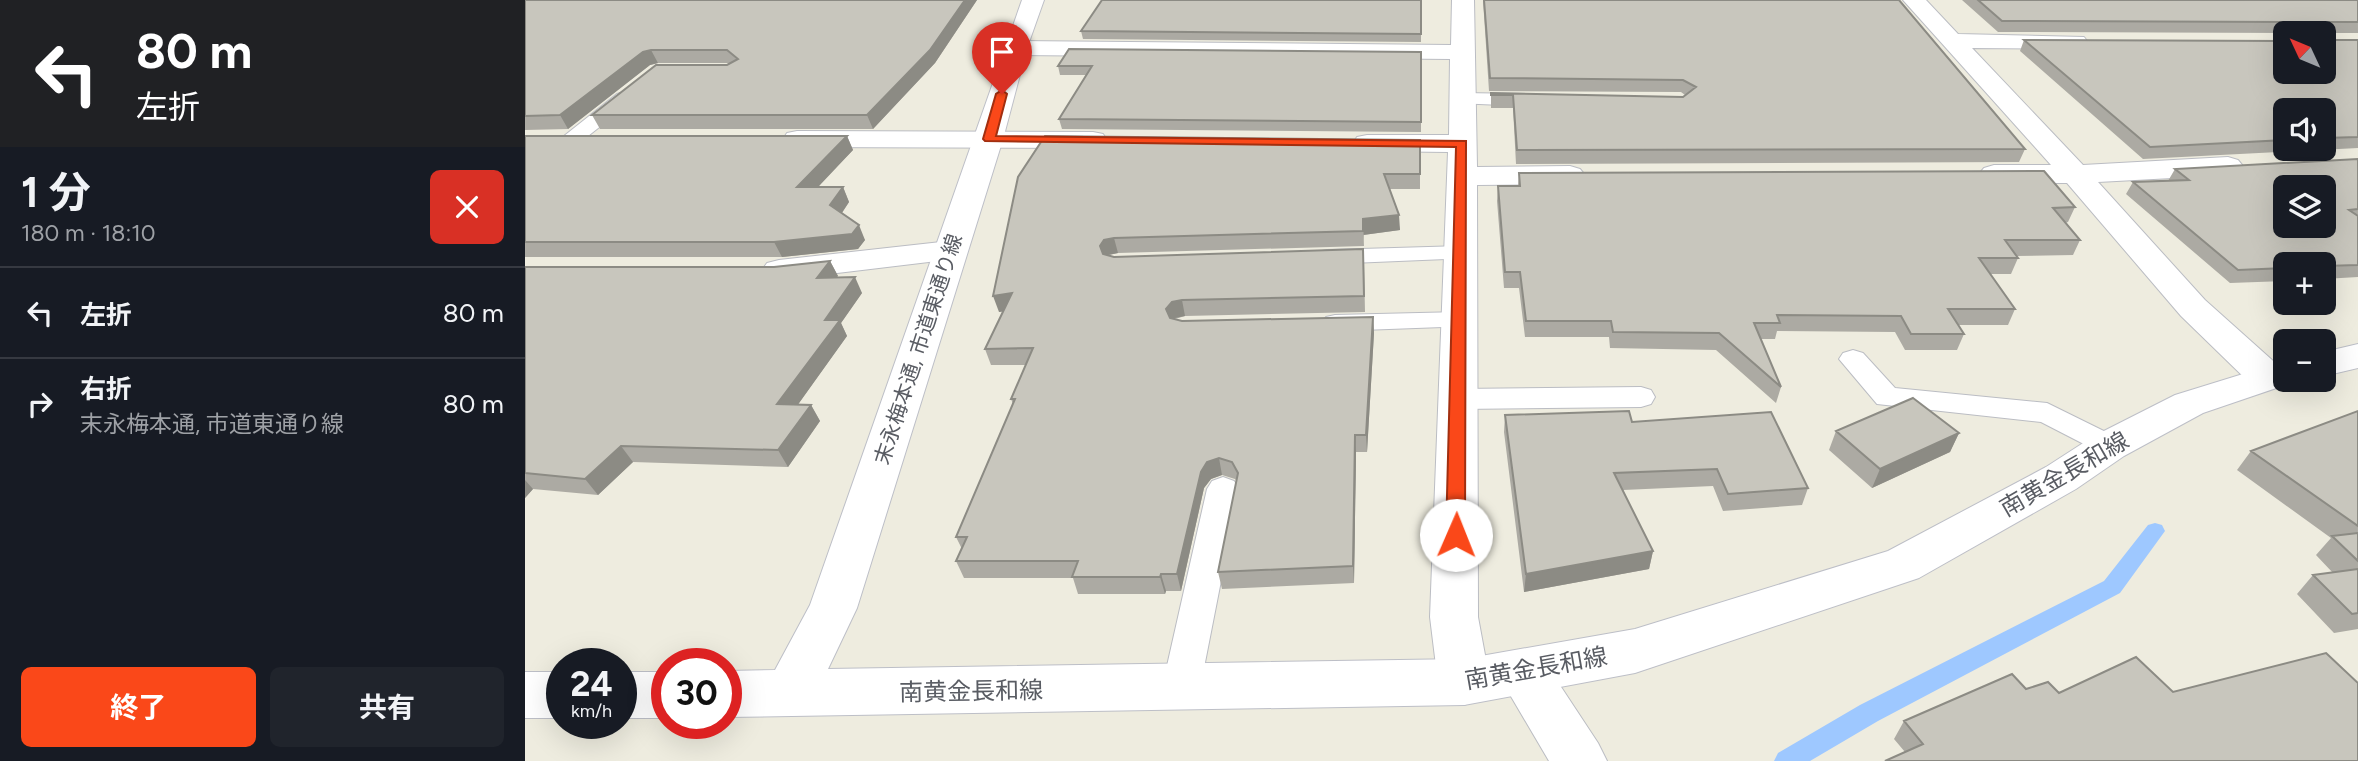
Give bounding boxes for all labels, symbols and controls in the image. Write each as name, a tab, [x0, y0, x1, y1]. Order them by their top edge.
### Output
text: 80 m	[136, 21, 252, 80]
north arrow	[2273, 21, 2336, 84]
map controls	[2273, 21, 2336, 392]
pin	[972, 22, 1032, 94]
icon: left	[21, 28, 112, 119]
icon: arrive	[983, 33, 1021, 71]
text: 左折	[136, 88, 200, 126]
button: sound	[2273, 98, 2336, 161]
text: 1 分	[21, 167, 91, 218]
button: close	[430, 170, 504, 244]
button: layers	[2273, 175, 2336, 238]
text: 180 m · 18:10	[21, 219, 156, 247]
street label: 末永梅本通, 市道東通り線	[869, 231, 967, 467]
button: +	[2273, 252, 2336, 315]
icon: left	[21, 294, 59, 332]
text: 80 m	[443, 297, 504, 329]
text: 左折	[80, 299, 132, 331]
button: −	[2273, 329, 2336, 392]
text: 右折	[80, 373, 132, 405]
icon: right	[21, 385, 59, 423]
text: 80 m	[443, 388, 504, 420]
text: 末永梅本通, 市道東通り線	[80, 410, 344, 438]
street label: 南黄金長和線	[1994, 425, 2134, 523]
position arrow	[1419, 498, 1493, 572]
street label: 南黄金長和線	[1463, 641, 1609, 695]
speed limit sign: 30	[651, 648, 742, 739]
text: 24	[570, 663, 613, 705]
button: 終了	[21, 667, 256, 747]
button: 共有	[270, 667, 504, 747]
street label: 南黄金長和線	[899, 675, 1043, 707]
text: km/h	[571, 700, 612, 722]

